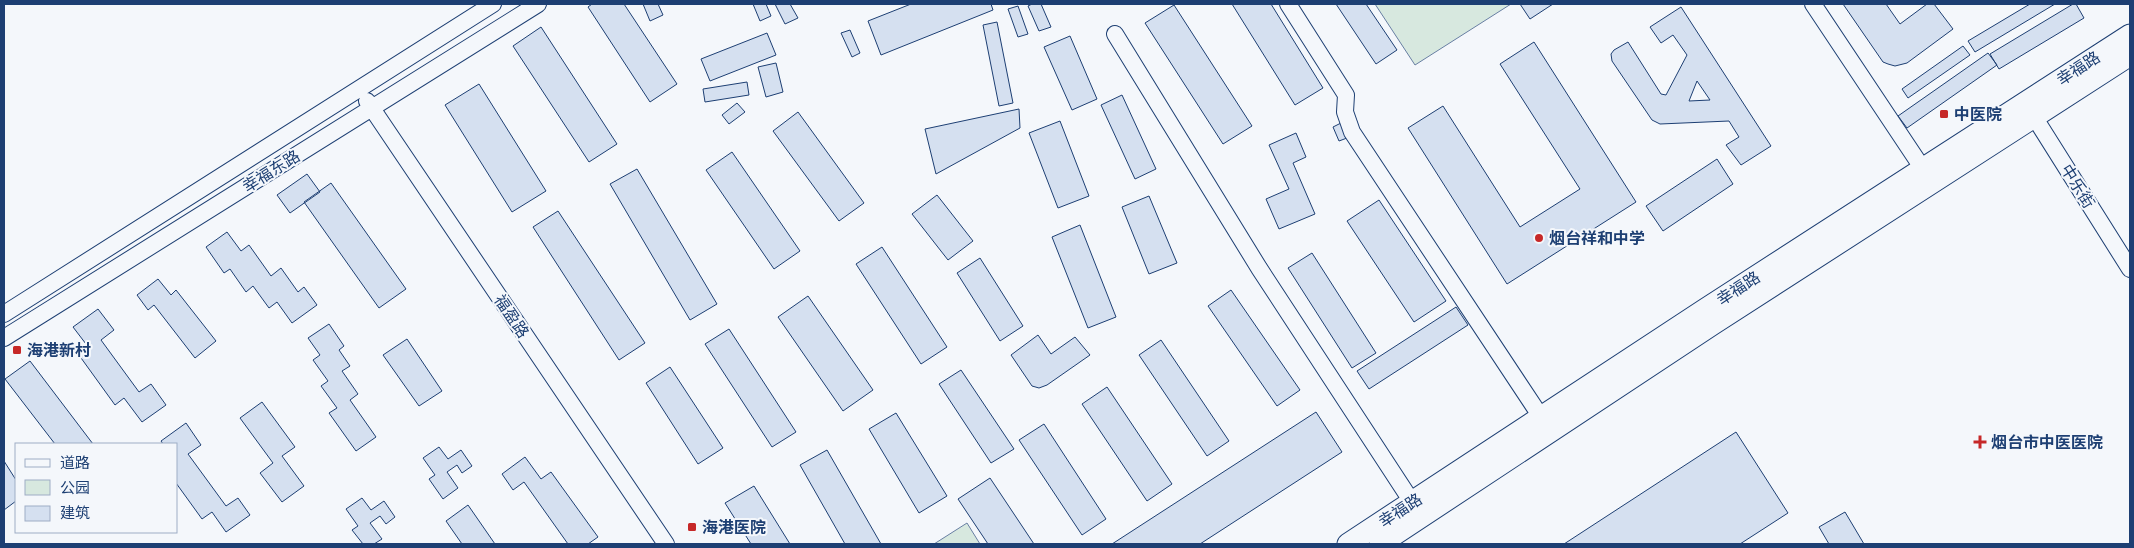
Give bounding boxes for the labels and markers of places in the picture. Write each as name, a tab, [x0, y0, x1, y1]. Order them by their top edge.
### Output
place label: 中医院	[1954, 104, 2002, 123]
marker: 中医院	[1938, 108, 1950, 120]
place label: 烟台祥和中学	[1549, 228, 1645, 247]
marker: 烟台祥和中学	[1533, 232, 1545, 244]
place label: 海港新村	[27, 340, 91, 359]
marker: 海港新村	[11, 344, 23, 356]
place label: 烟台市中医医院	[1991, 432, 2103, 451]
marker: 烟台市中医医院	[1973, 435, 1987, 449]
place label: 海港医院	[702, 517, 766, 536]
marker: 海港医院	[686, 521, 698, 533]

